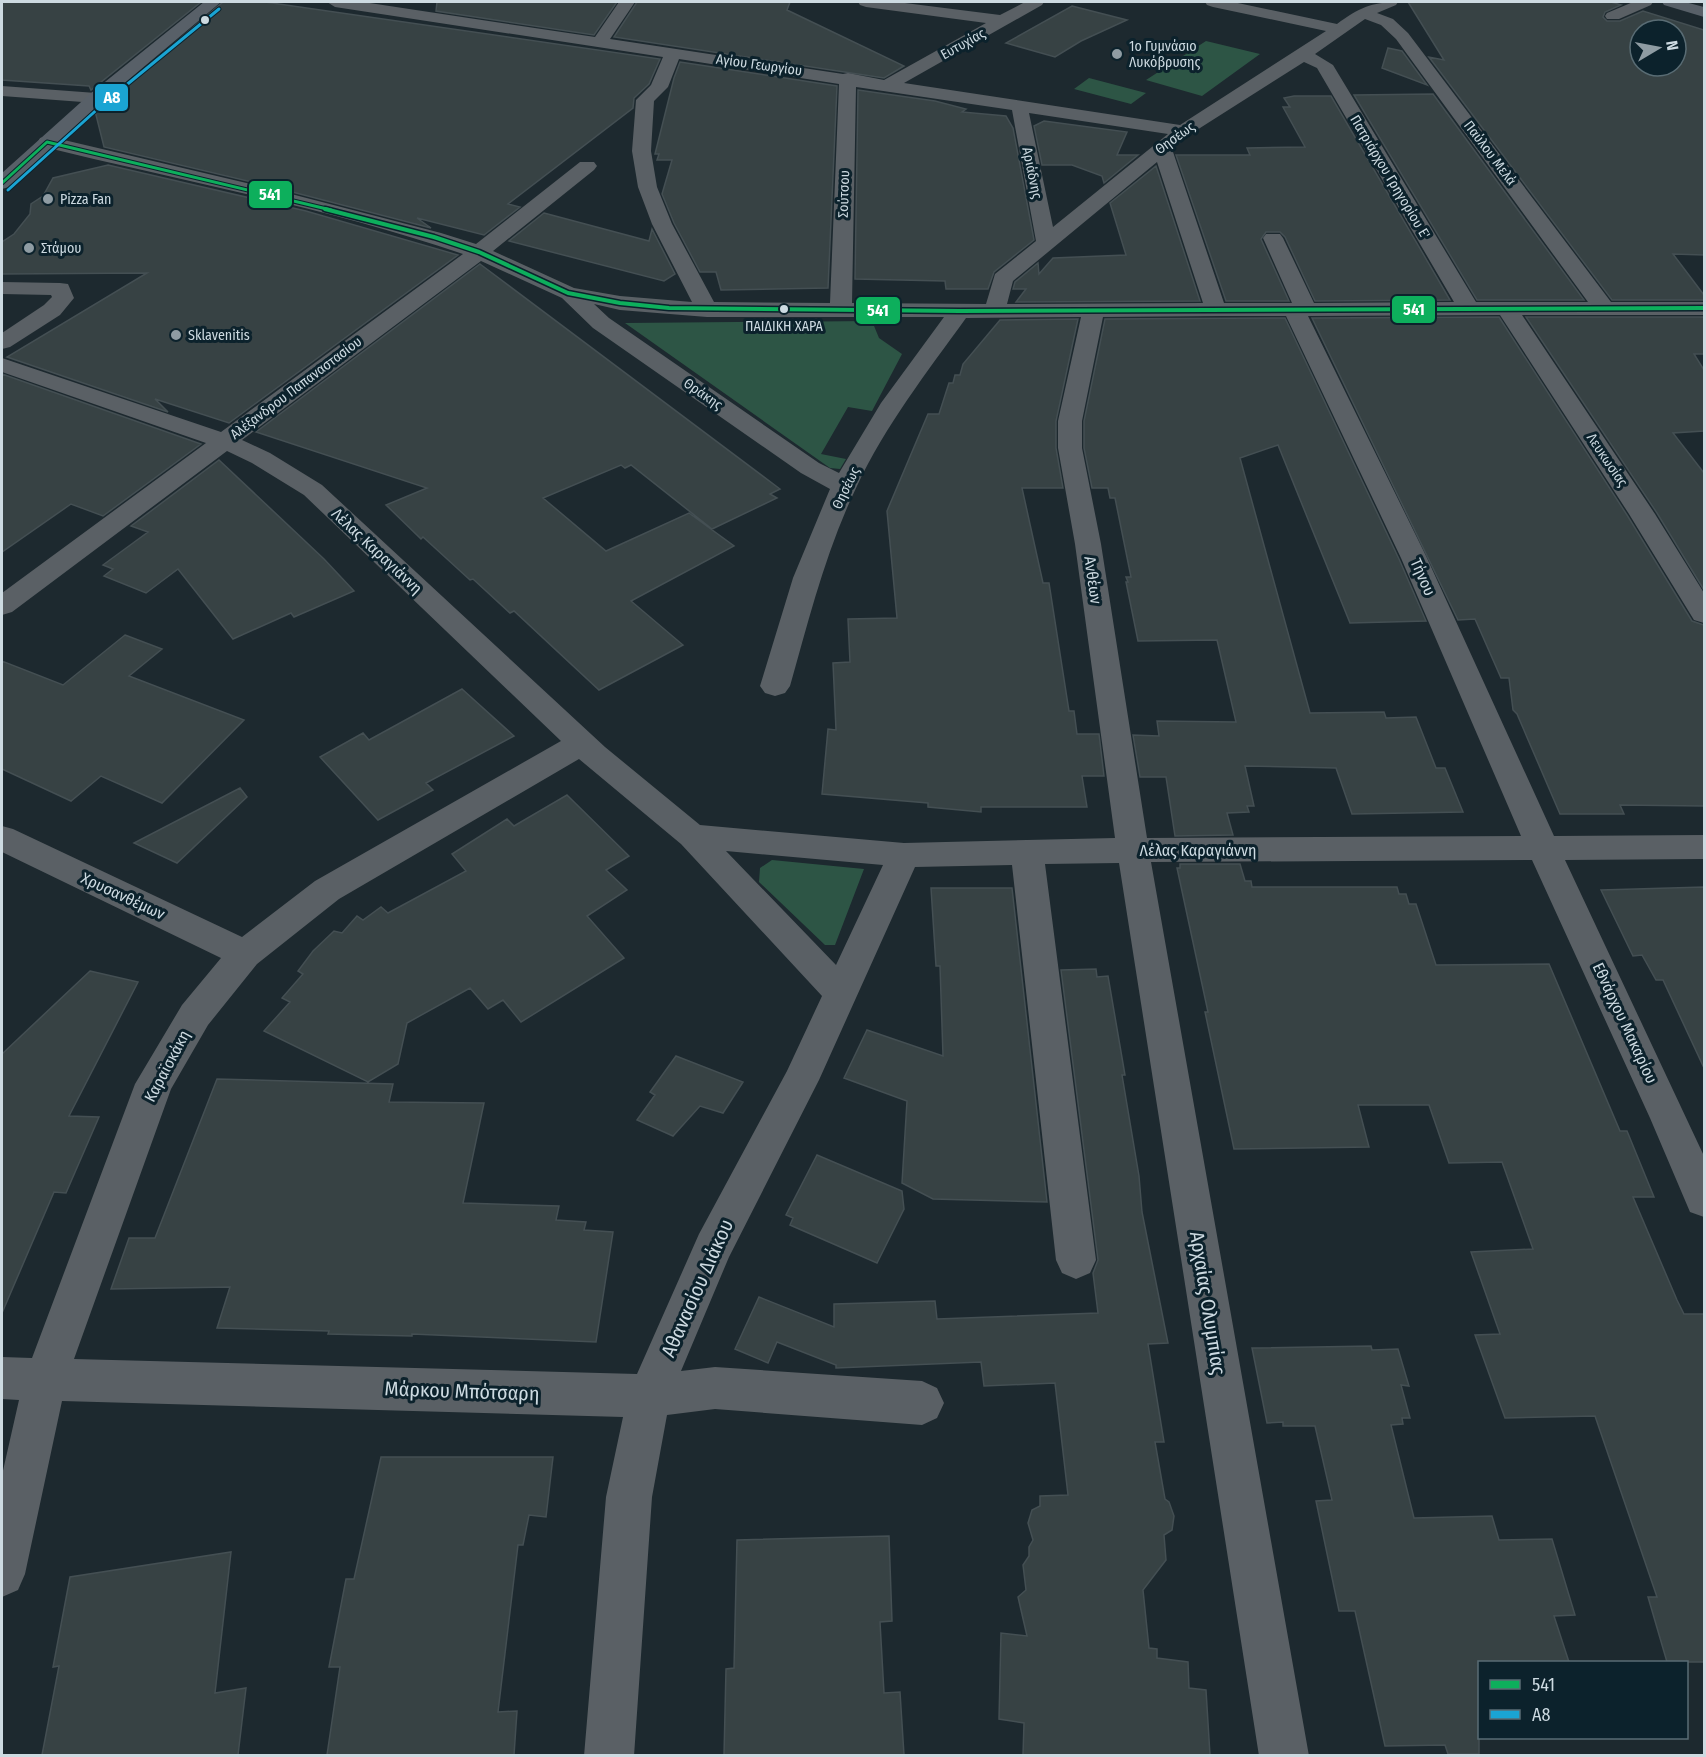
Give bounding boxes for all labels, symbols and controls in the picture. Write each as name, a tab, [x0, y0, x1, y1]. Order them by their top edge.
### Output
unlabelled marker	[199, 14, 211, 26]
north arrow	[1628, 18, 1688, 78]
street label: Ευτυχίας	[938, 25, 988, 63]
place label: 1ο Γυμνάσιο Λυκόβρυσης	[1129, 38, 1200, 71]
text: N	[1662, 39, 1682, 52]
marker: 1ο Γυμνάσιο Λυκόβρυσης	[1110, 47, 1124, 61]
street label: Αγίου Γεωργίου	[715, 51, 803, 79]
line badge: A8	[94, 83, 129, 112]
text: A8	[102, 88, 121, 107]
street label: Πατριάρχου Γρηγορίου Ε'	[1346, 112, 1434, 242]
street label: Παύλου Μελά	[1460, 117, 1520, 189]
street label: Θησέως	[1152, 118, 1198, 158]
street label: Αριάδνης	[1018, 146, 1046, 200]
street label: Σούτσου	[835, 170, 853, 218]
line badge: 541	[248, 180, 293, 209]
text: 541	[259, 185, 281, 204]
place label: Pizza Fan	[60, 191, 111, 208]
marker: Pizza Fan	[41, 192, 55, 206]
place label: Στάμου	[41, 240, 82, 257]
marker: Στάμου	[22, 241, 36, 255]
line badge: 541	[1391, 295, 1436, 324]
line badge: 541	[855, 296, 901, 325]
text: 541	[1403, 300, 1425, 319]
text: 541	[867, 301, 889, 320]
marker: ΠΑΙΔΙΚΗ ΧΑΡΑ	[778, 303, 790, 315]
place label: ΠΑΙΔΙΚΗ ΧΑΡΑ	[745, 318, 824, 335]
place label: Sklavenitis	[188, 327, 250, 344]
marker: Sklavenitis	[169, 328, 183, 342]
street label: Αλέξανδρου Παπαναστασίου	[227, 333, 365, 443]
street label: Θράκης	[680, 375, 726, 414]
street label: Λευκωσίας	[1583, 430, 1631, 490]
street label: Θησέως	[829, 464, 864, 512]
street label: Λέλας Καραγιάννη	[328, 504, 426, 598]
street label: Ανθέων	[1080, 555, 1106, 605]
street label: Τήνου	[1406, 555, 1440, 599]
street label: Λέλας Καραγιάννη	[1139, 841, 1257, 860]
street label: Χρυσανθέμων	[78, 868, 168, 924]
street label: Εθνάρχου Μακαρίου	[1589, 960, 1661, 1086]
street label: Καραϊσκάκη	[140, 1027, 194, 1105]
street label: Αθανασίου Διάκου	[656, 1215, 738, 1361]
street label: Αρχαίας Ολυμπίας	[1185, 1230, 1231, 1377]
street label: Μάρκου Μπότσαρη	[384, 1376, 540, 1406]
legend	[1478, 1661, 1688, 1739]
text: 541	[1532, 1674, 1555, 1696]
text: A8	[1532, 1704, 1550, 1726]

